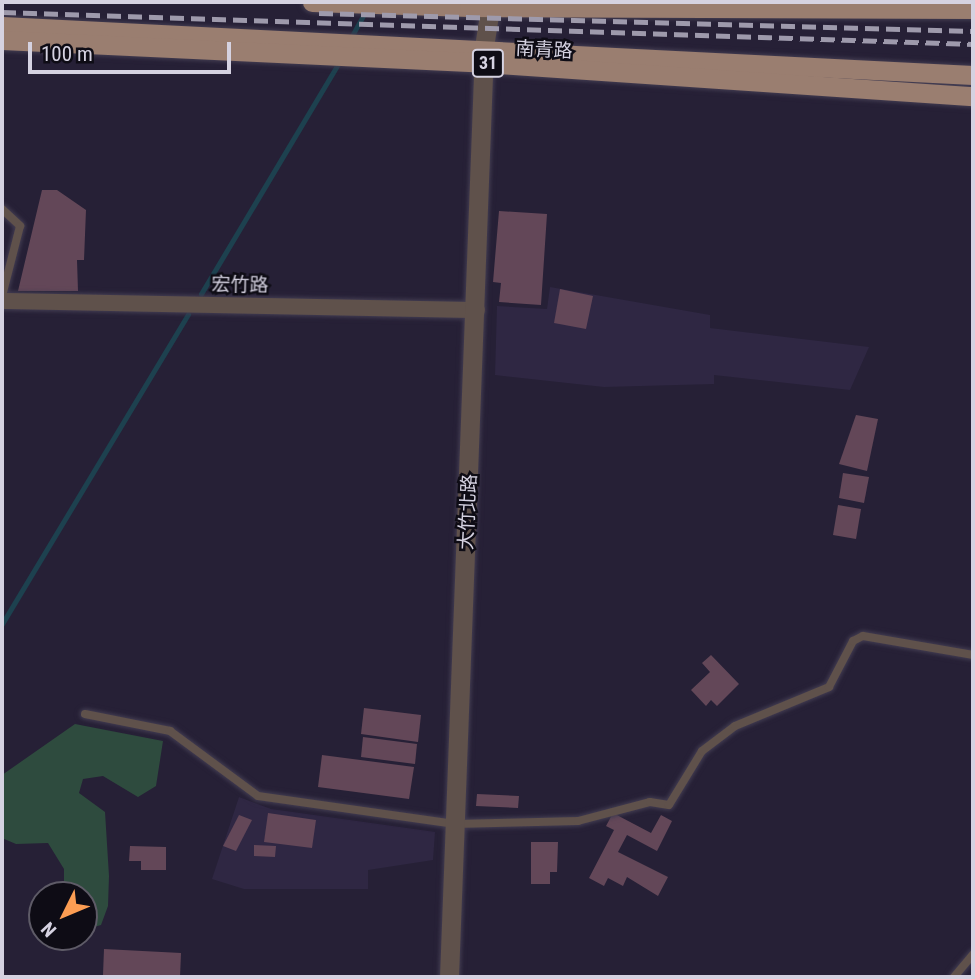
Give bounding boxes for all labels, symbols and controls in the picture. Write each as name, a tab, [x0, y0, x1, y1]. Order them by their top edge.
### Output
scale bar	[32, 28, 234, 72]
street label: 南青路	[515, 37, 573, 63]
text: 100 m	[41, 42, 93, 66]
road number: 31	[470, 48, 505, 78]
street label: 宏竹路	[211, 273, 269, 297]
street label: 大竹北路	[455, 473, 481, 551]
north arrow	[28, 881, 98, 951]
text: N	[36, 917, 61, 941]

